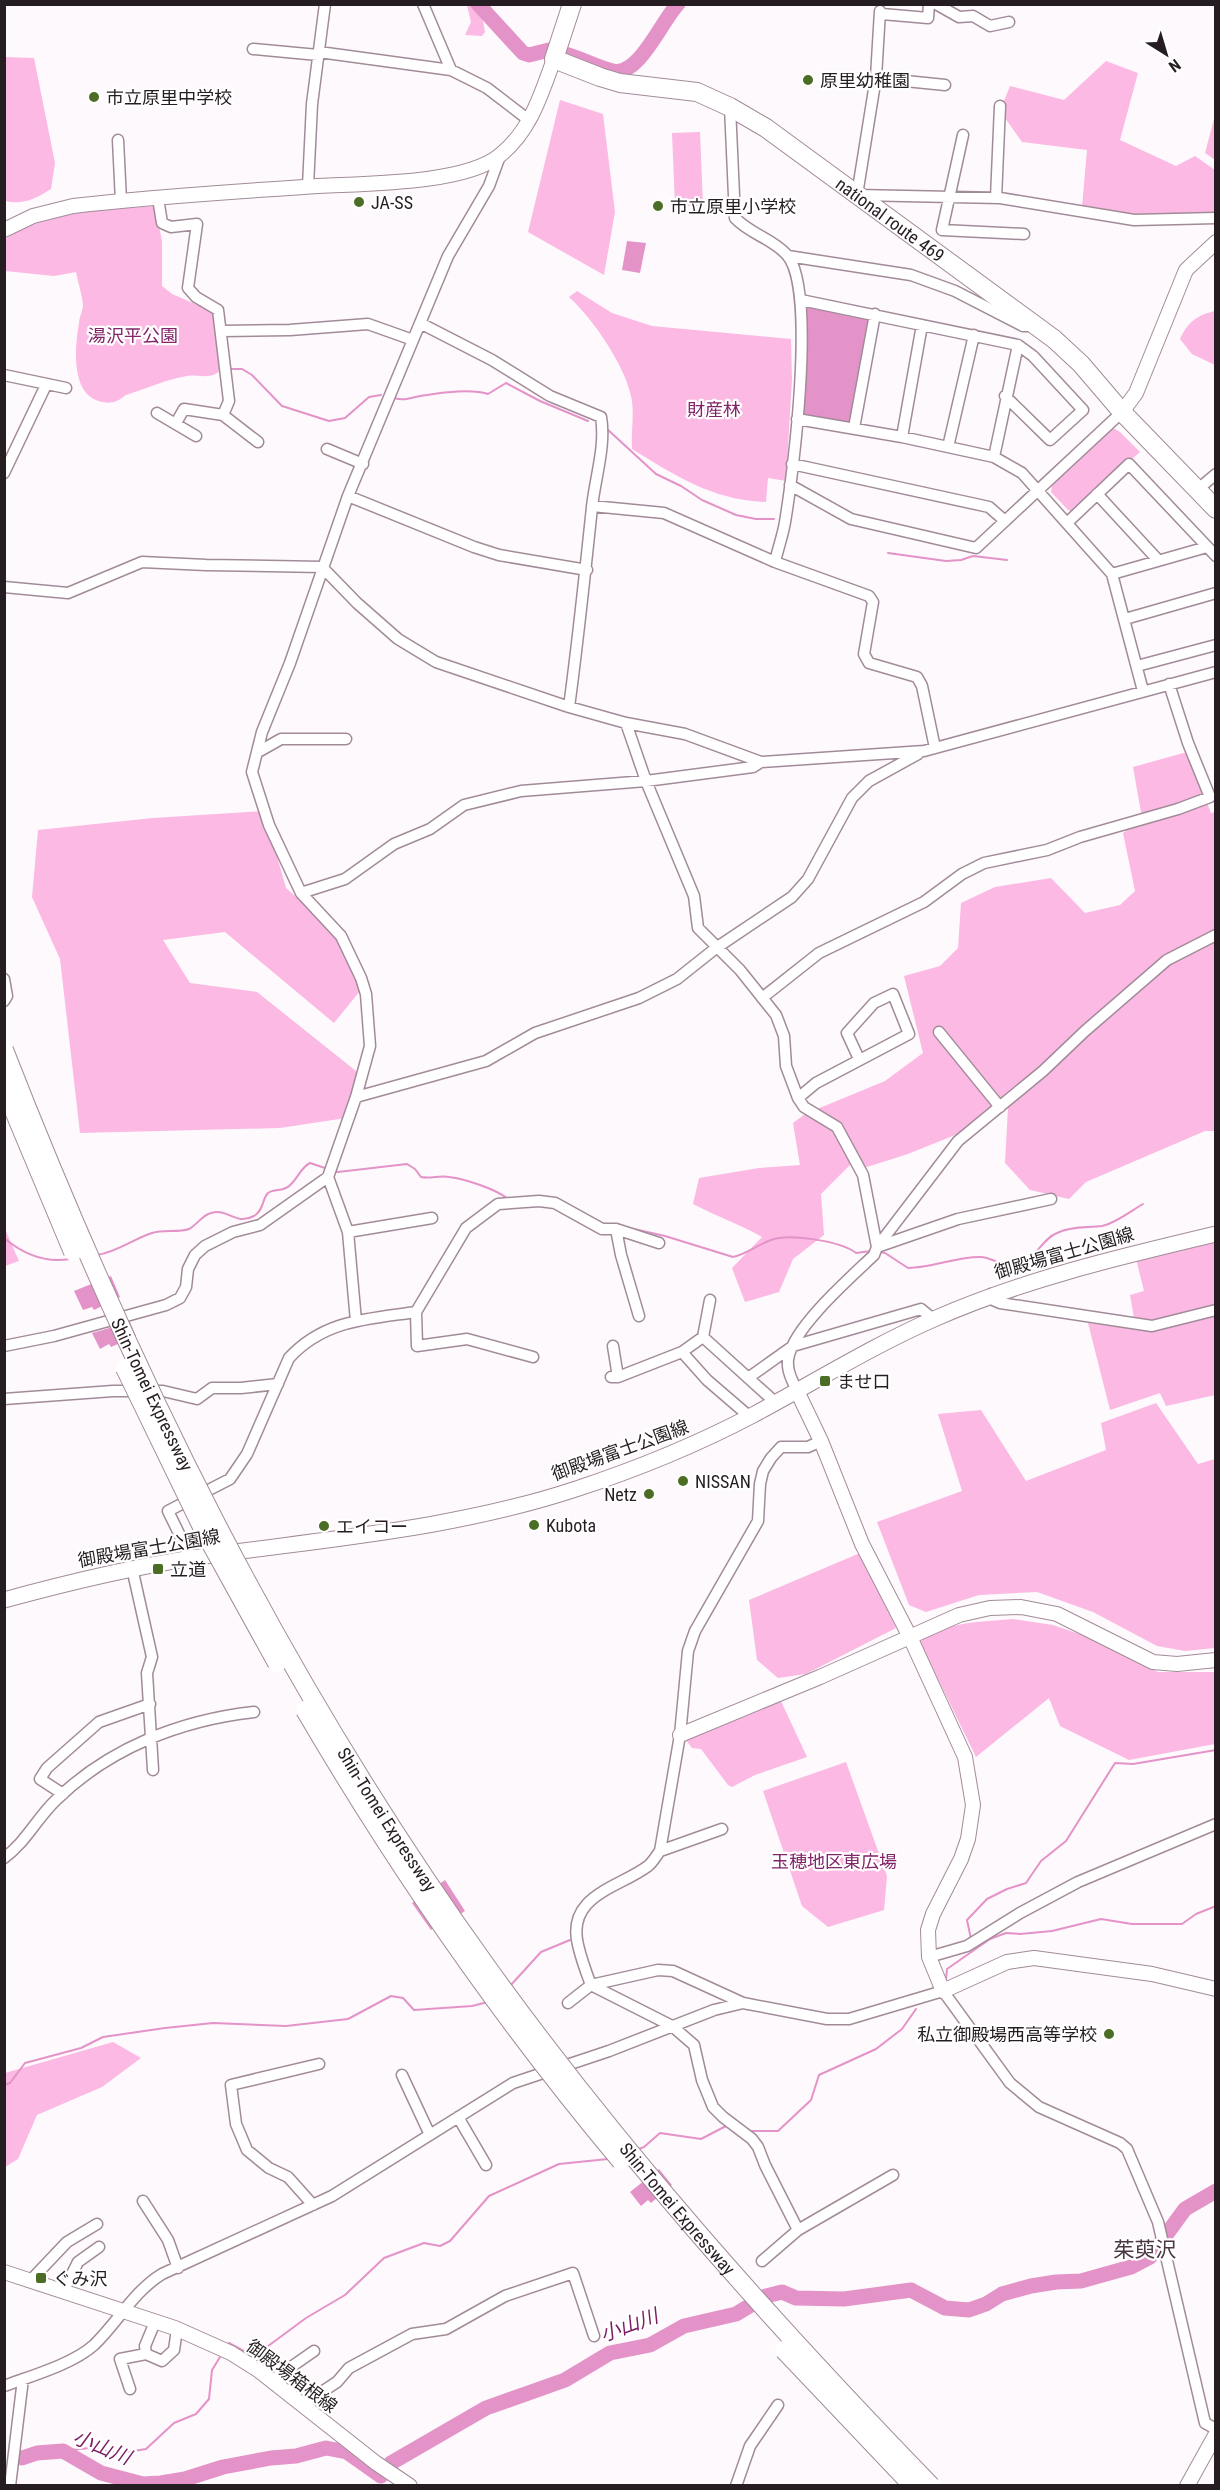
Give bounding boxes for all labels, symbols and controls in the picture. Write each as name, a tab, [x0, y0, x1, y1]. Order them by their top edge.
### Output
north arrow	[1136, 24, 1196, 84]
text: N	[1165, 55, 1184, 76]
place label: 原里幼稚園	[820, 70, 910, 91]
marker: 原里幼稚園	[801, 73, 815, 87]
place label: 市立原里中学校	[106, 87, 232, 108]
marker: 市立原里中学校	[87, 90, 101, 104]
street label: national route 469	[832, 173, 949, 266]
place label: JA-SS	[371, 192, 413, 213]
marker: JA-SS	[352, 195, 366, 209]
place label: 市立原里小学校	[670, 196, 796, 217]
marker: 市立原里小学校	[651, 199, 665, 213]
park label: 湯沢平公園	[88, 325, 178, 346]
park label: 財産林	[687, 399, 741, 420]
street label: 御殿場富士公園線	[992, 1223, 1136, 1283]
street label: Shin-Tomei Expressway	[107, 1314, 198, 1475]
place label: ませ口	[837, 1371, 890, 1392]
marker: ませ口	[818, 1374, 832, 1388]
street label: 御殿場富士公園線	[549, 1416, 691, 1484]
place label: NISSAN	[695, 1471, 751, 1492]
marker: NISSAN	[676, 1474, 690, 1488]
place label: Netz	[604, 1484, 637, 1505]
marker: Netz	[642, 1487, 656, 1501]
place label: Kubota	[546, 1515, 596, 1536]
place label: エイコー	[336, 1516, 408, 1537]
marker: Kubota	[527, 1518, 541, 1532]
marker: エイコー	[317, 1519, 331, 1533]
street label: 御殿場富士公園線	[76, 1525, 222, 1571]
place label: 立道	[170, 1559, 206, 1580]
marker: 立道	[151, 1562, 165, 1576]
street label: Shin-Tomei Expressway	[334, 1743, 442, 1896]
park label: 玉穂地区東広場	[771, 1851, 897, 1872]
place label: 私立御殿場西高等学校	[917, 2024, 1097, 2045]
marker: 私立御殿場西高等学校	[1102, 2027, 1116, 2041]
street label: Shin-Tomei Expressway	[616, 2138, 740, 2279]
district label: 茱萸沢	[1114, 2238, 1177, 2262]
place label: ぐみ沢	[53, 2268, 108, 2289]
marker: ぐみ沢	[34, 2271, 48, 2285]
water label: 小山川	[597, 2303, 663, 2347]
street label: 御殿場箱根線	[243, 2335, 341, 2417]
water label: 小山川	[70, 2425, 136, 2470]

